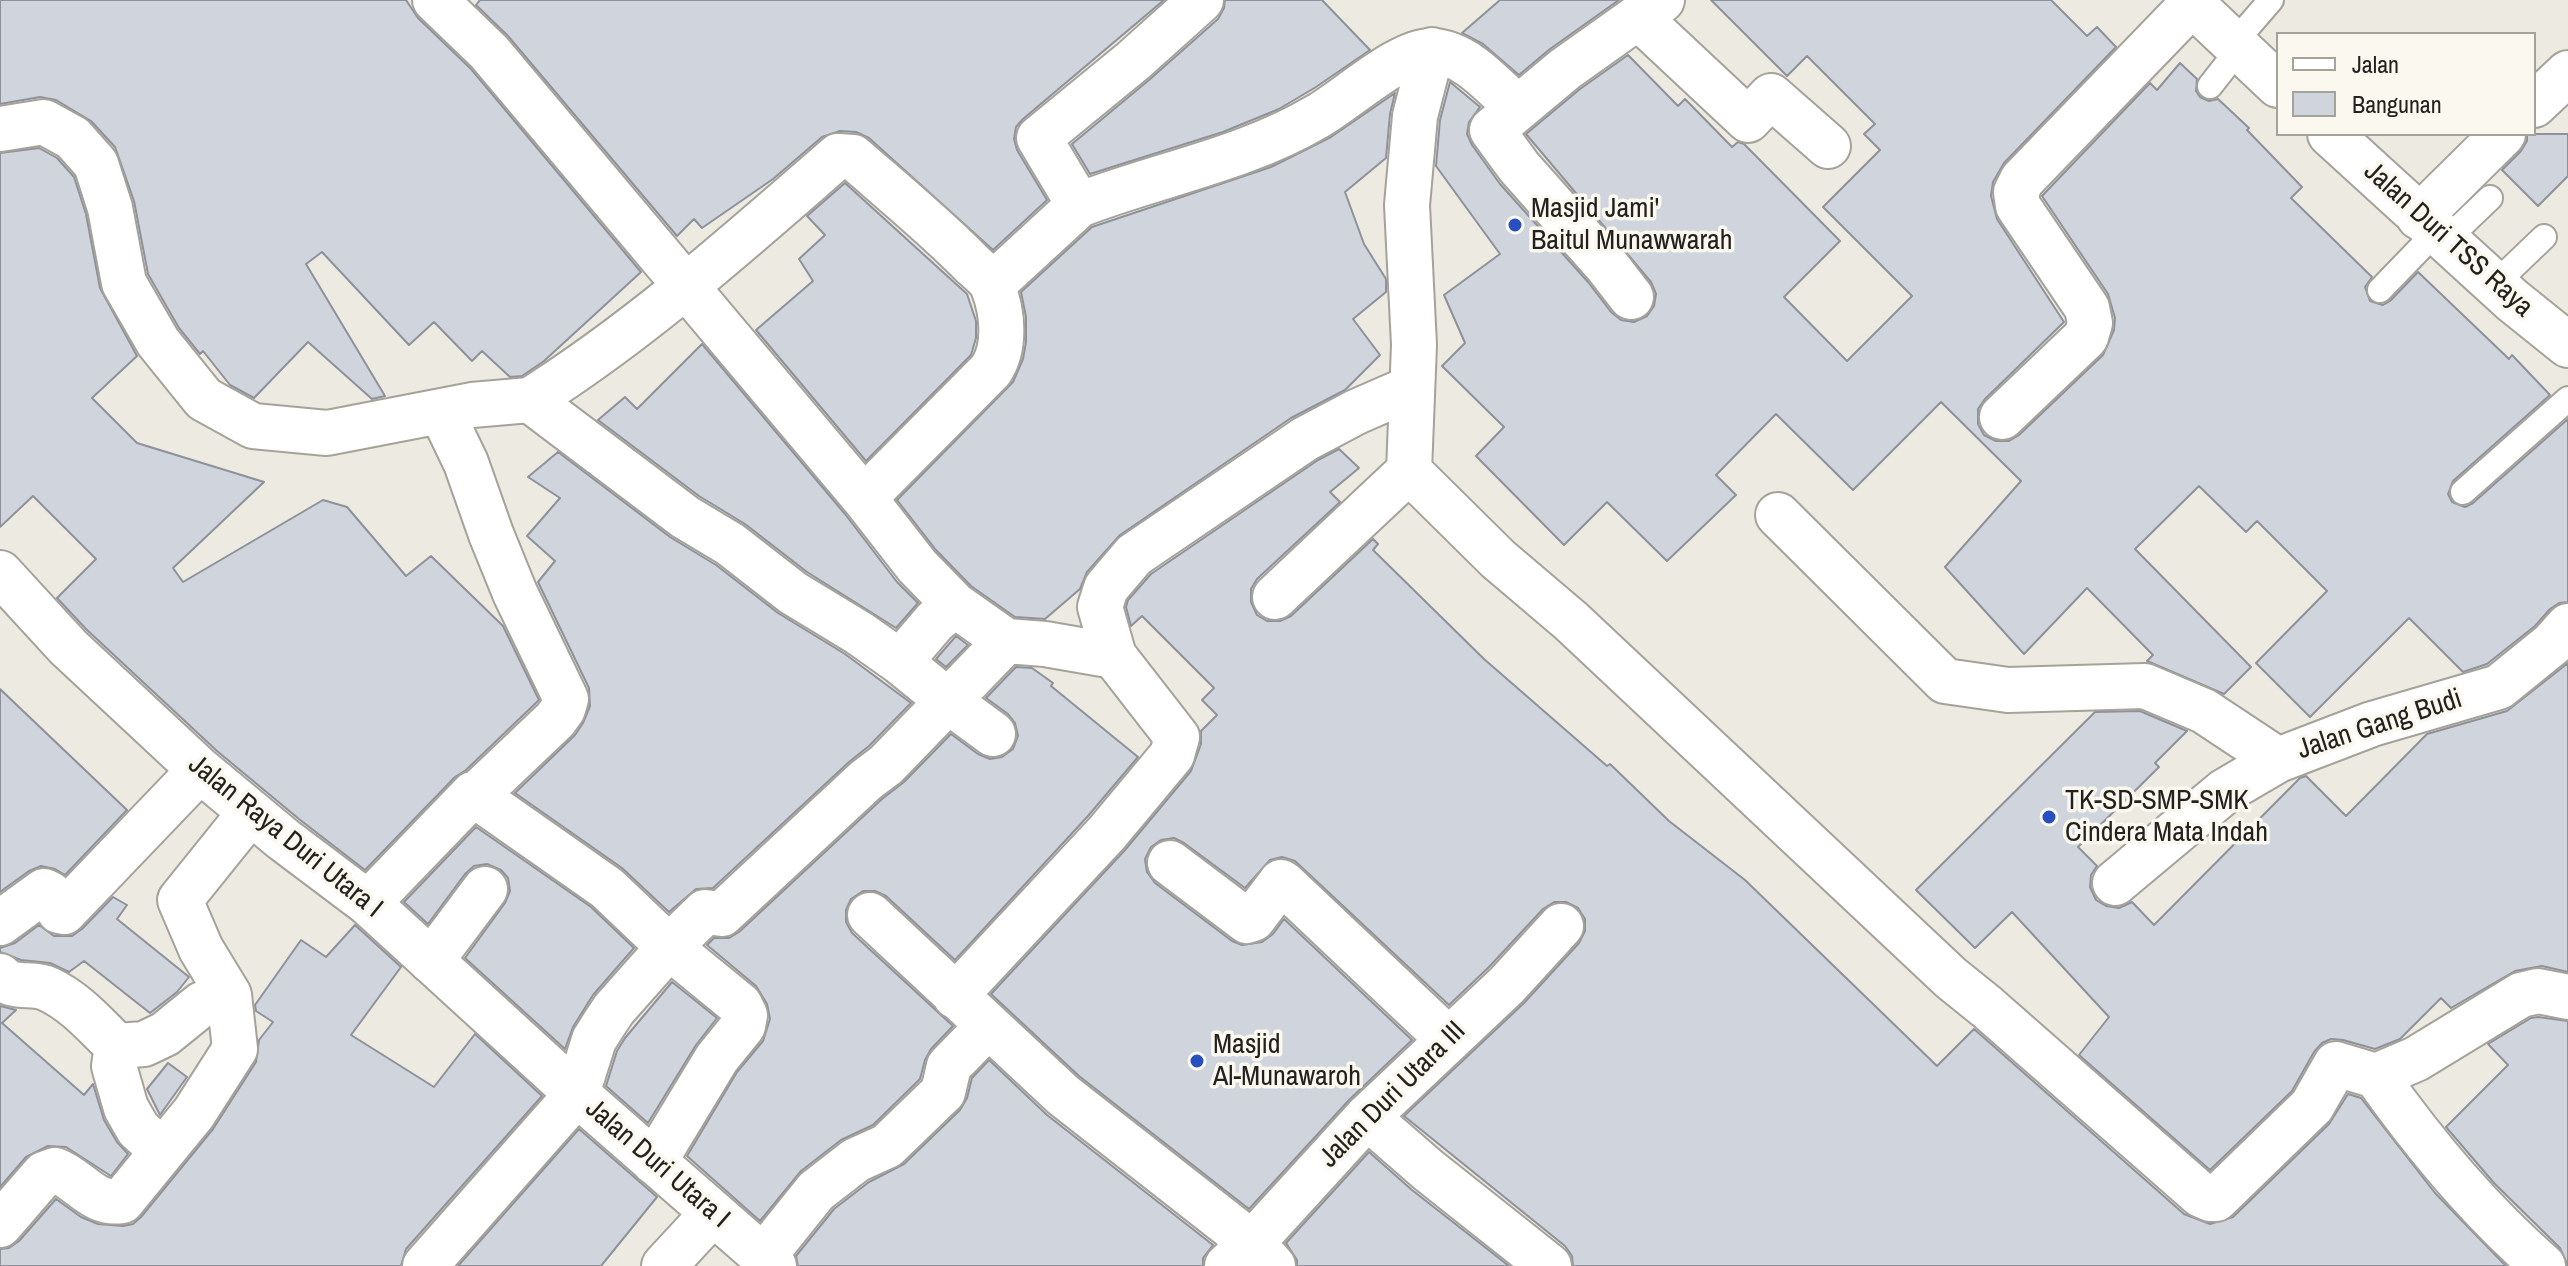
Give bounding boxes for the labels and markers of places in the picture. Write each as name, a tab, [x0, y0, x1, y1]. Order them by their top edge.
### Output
place label: Masjid Jami' Baitul Munawwarah	[1531, 192, 1733, 258]
marker: Masjid Jami' Baitul Munawwarah	[1506, 216, 1524, 234]
place label: TK-SD-SMP-SMK Cindera Mata Indah	[2065, 784, 2268, 850]
marker: TK-SD-SMP-SMK Cindera Mata Indah	[2040, 808, 2058, 826]
place label: Masjid Al-Munawaroh	[1213, 1028, 1361, 1094]
marker: Masjid Al-Munawaroh	[1188, 1052, 1206, 1070]

